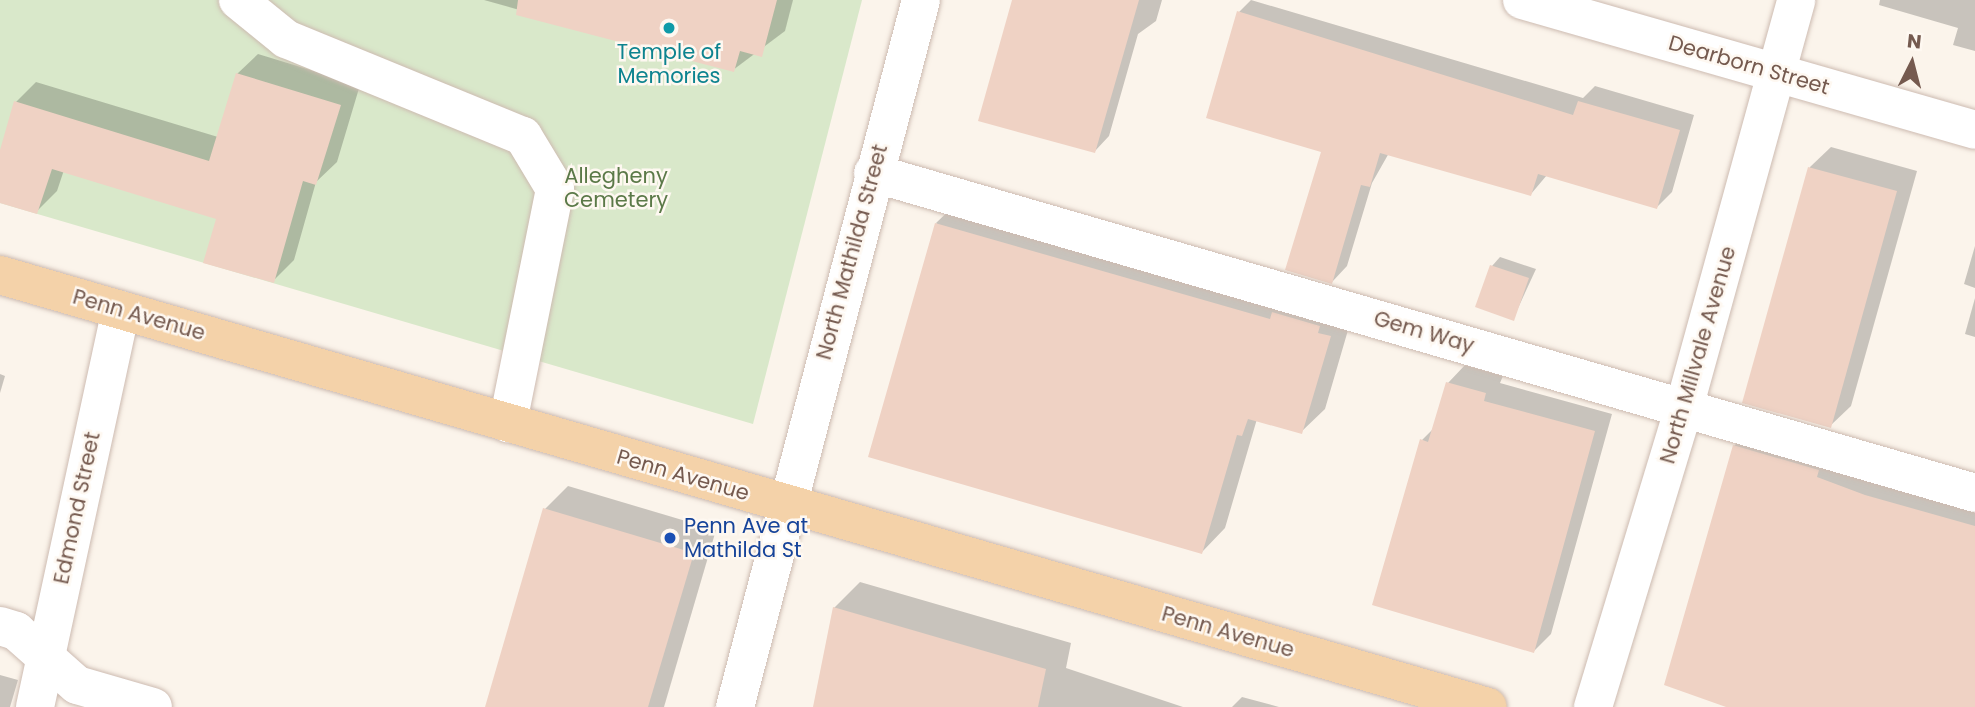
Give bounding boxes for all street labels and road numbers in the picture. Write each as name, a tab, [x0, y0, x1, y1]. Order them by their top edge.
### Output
street label: Dearborn Street	[1666, 30, 1832, 100]
street label: North Mathilda Street	[811, 142, 893, 362]
street label: North Millvale Avenue	[1655, 243, 1741, 467]
street label: Penn Avenue	[70, 284, 208, 346]
street label: Gem Way	[1371, 306, 1477, 358]
street label: Edmond Street	[49, 430, 105, 586]
street label: Penn Avenue	[614, 444, 752, 506]
street label: Penn Avenue	[1159, 601, 1297, 663]

